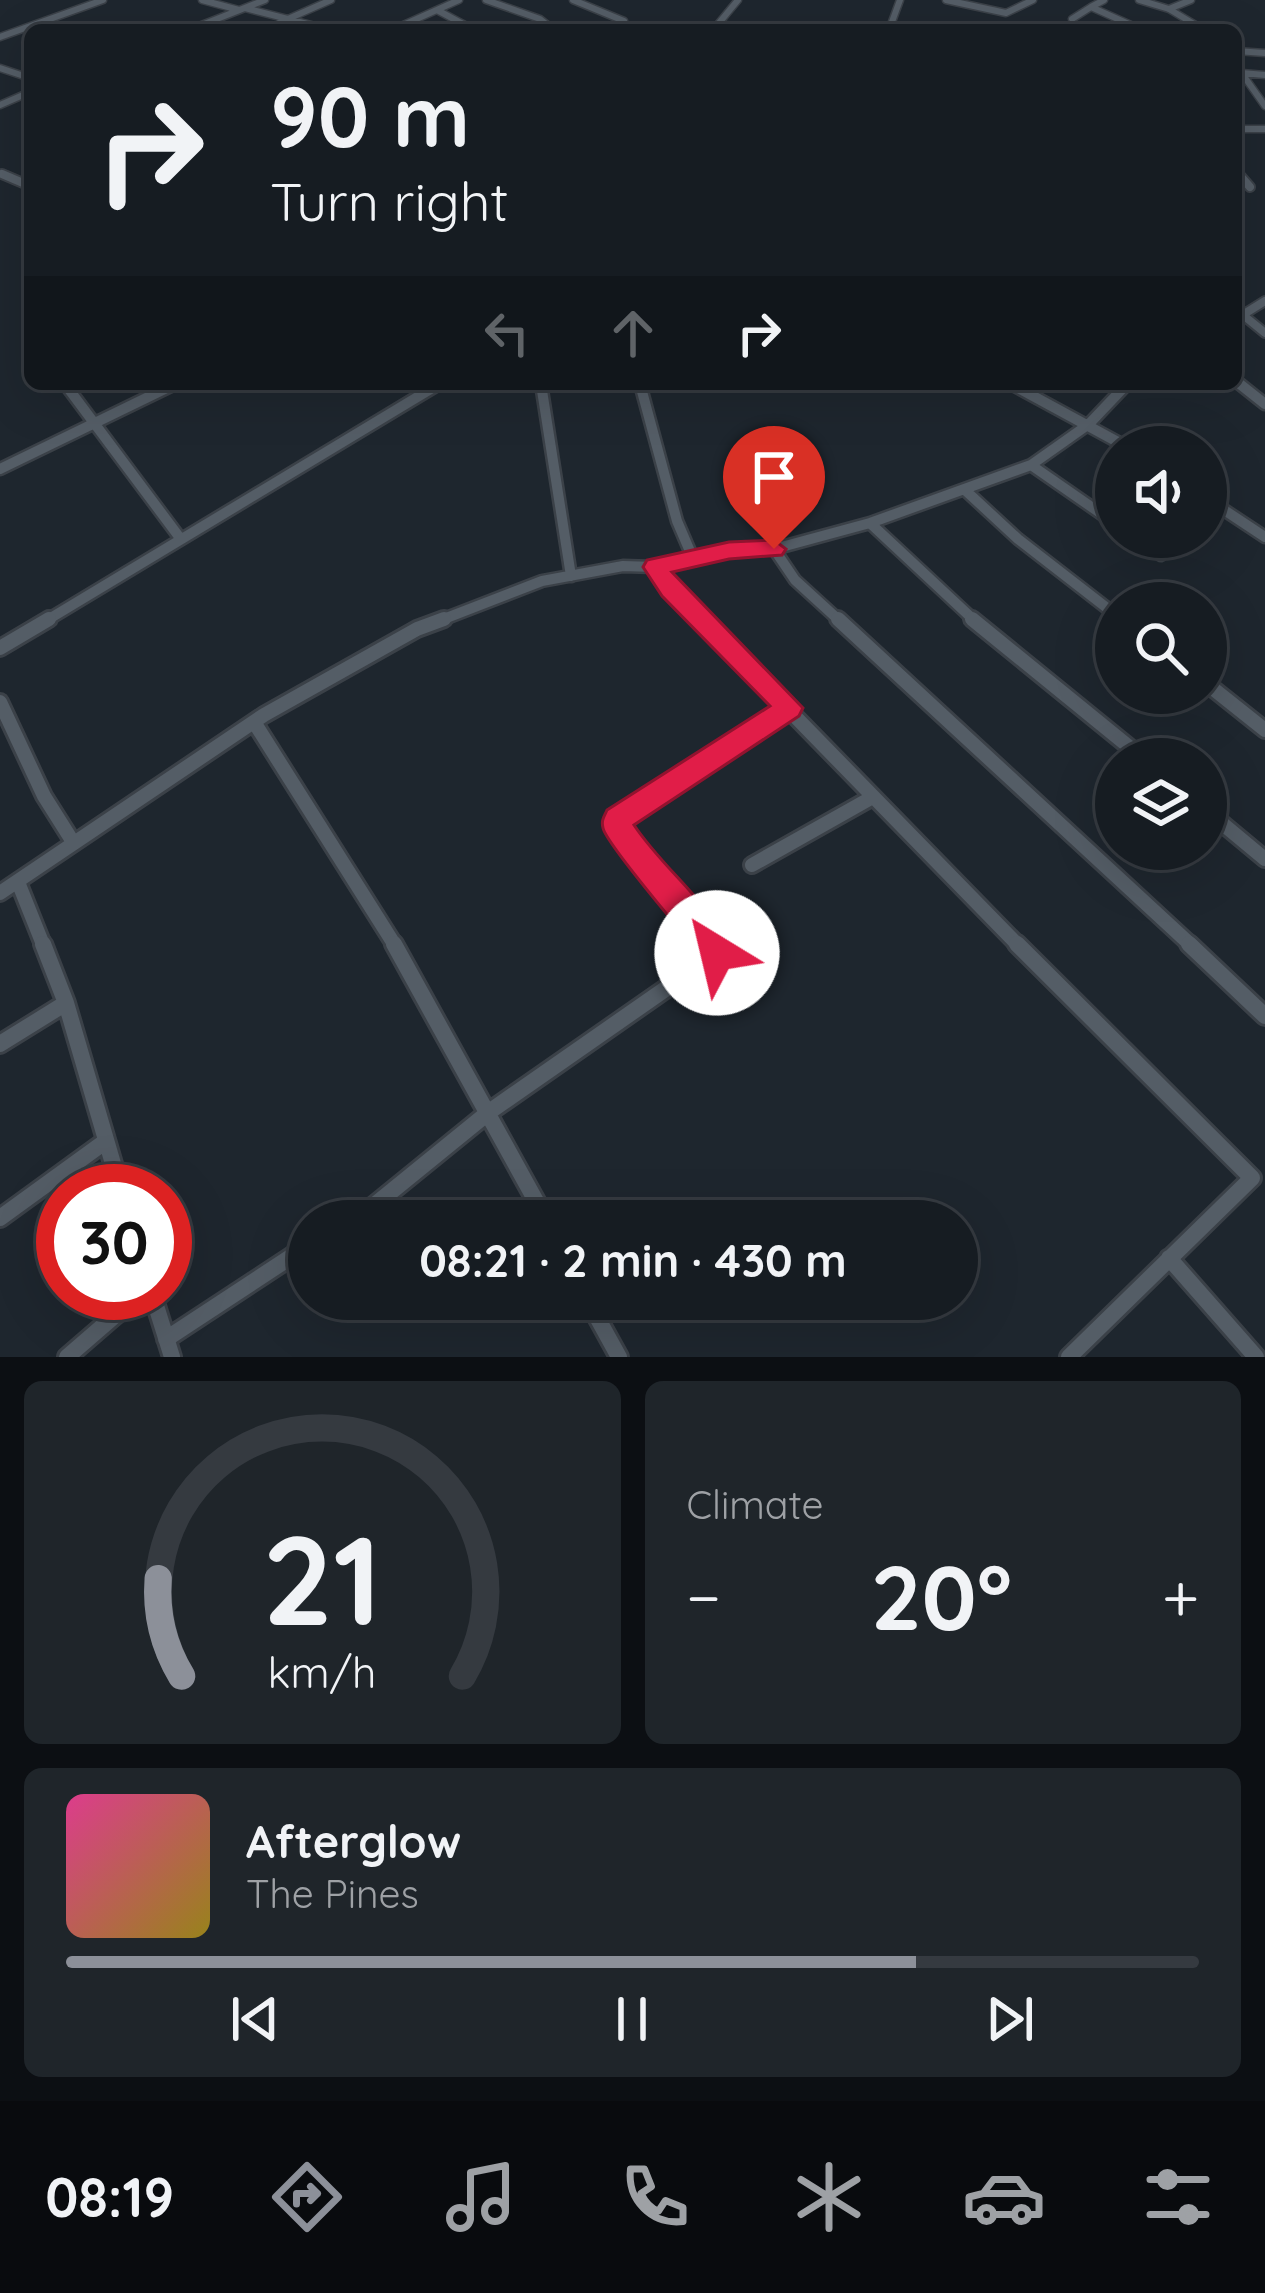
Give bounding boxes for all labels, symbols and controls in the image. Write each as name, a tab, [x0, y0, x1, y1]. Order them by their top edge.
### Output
text: 90 m	[270, 63, 470, 168]
icon: right	[72, 72, 228, 228]
text: Turn right	[270, 167, 509, 235]
icon: left	[474, 300, 540, 366]
icon: ahead	[600, 300, 666, 366]
icon: right	[726, 300, 792, 366]
pin	[723, 426, 825, 549]
map controls	[1095, 426, 1227, 870]
button: sound	[1095, 426, 1227, 558]
icon: arrive	[741, 444, 807, 510]
button: search	[1095, 582, 1227, 714]
button: layers	[1095, 738, 1227, 870]
position arrow	[654, 890, 780, 1016]
speed limit sign: 30	[36, 1164, 192, 1320]
text: 08:21 · 2 min · 430 m	[419, 1232, 847, 1288]
text: Climate	[687, 1480, 824, 1529]
text: 21	[262, 1500, 382, 1656]
text: 20°	[870, 1540, 1012, 1653]
text: −	[687, 1555, 721, 1638]
text: +	[1162, 1555, 1199, 1638]
text: km/h	[268, 1644, 377, 1698]
text: Afterglow	[246, 1813, 461, 1869]
text: The Pines	[246, 1869, 419, 1918]
icon: previous	[222, 1986, 288, 2052]
icon: pause	[599, 1986, 665, 2052]
icon: next	[977, 1986, 1043, 2052]
icon: directions	[265, 2155, 349, 2239]
icon: music	[439, 2155, 523, 2239]
icon: phone	[613, 2155, 697, 2239]
icon: climate	[787, 2155, 871, 2239]
icon: car	[962, 2155, 1046, 2239]
icon: filters	[1136, 2155, 1220, 2239]
text: 08:19	[45, 2163, 174, 2231]

